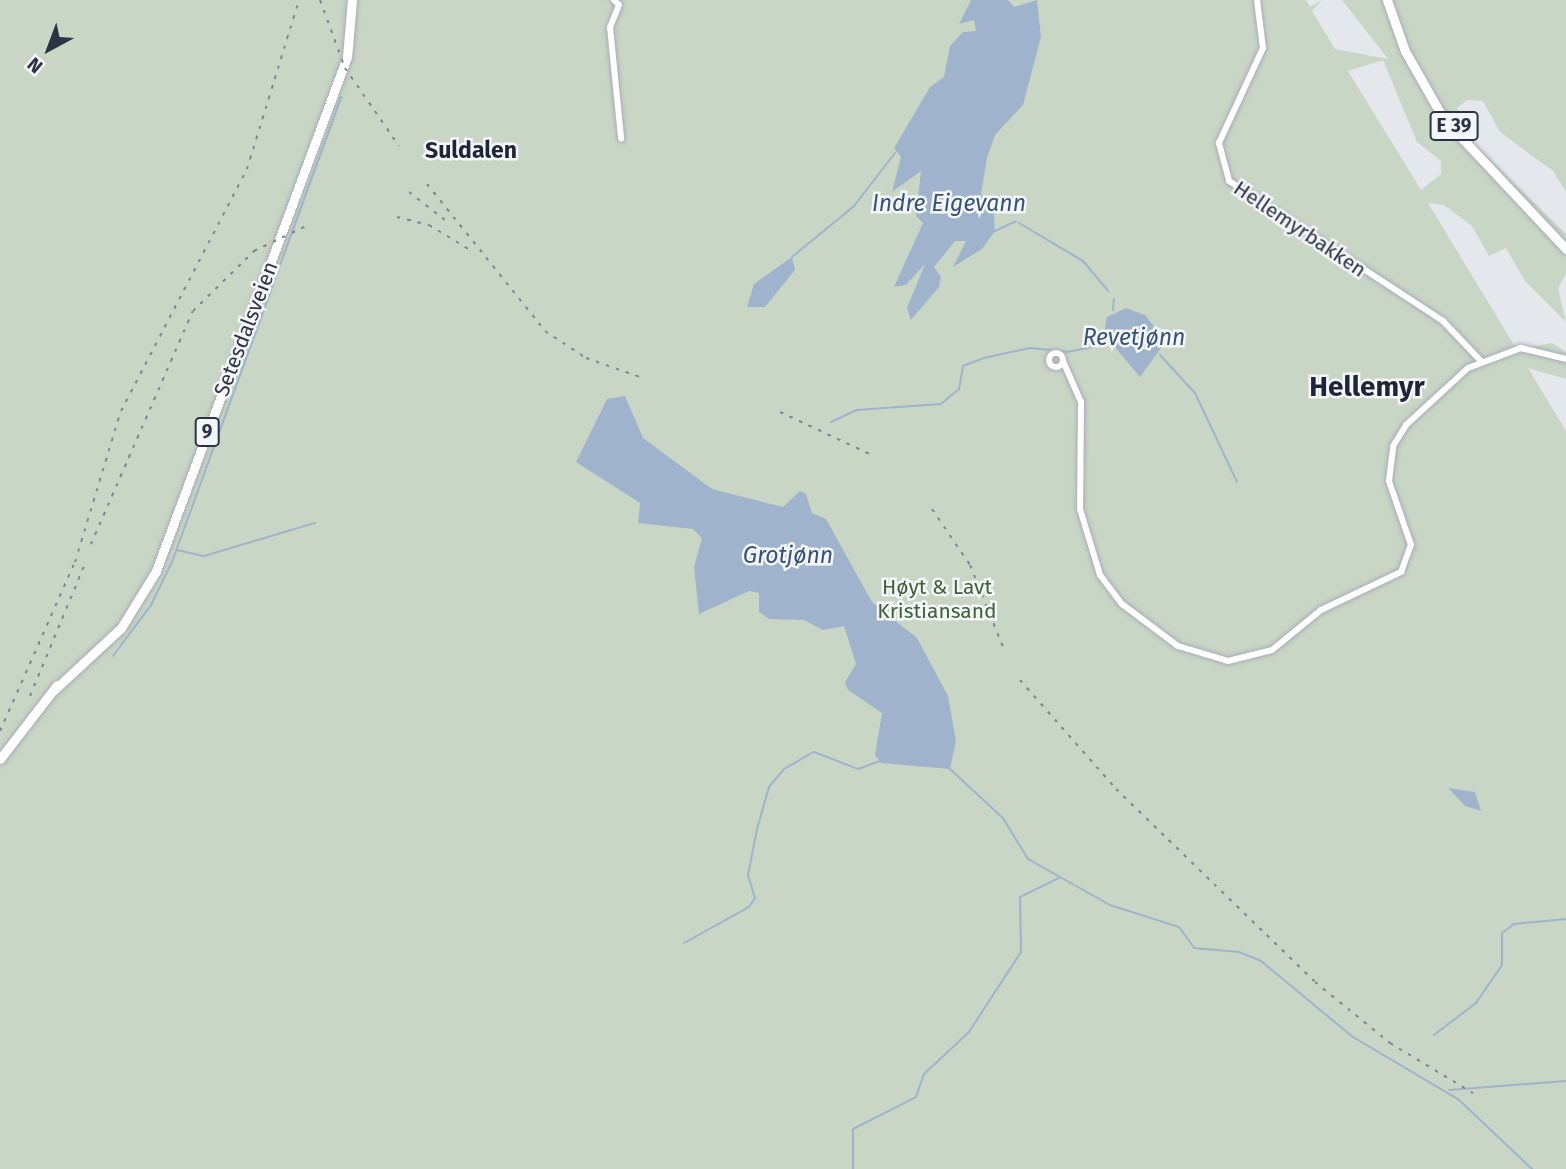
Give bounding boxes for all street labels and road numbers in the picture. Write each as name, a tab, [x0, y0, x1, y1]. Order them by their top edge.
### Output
road number: E 39	[1430, 110, 1478, 142]
street label: Hellemyrbakken	[1229, 175, 1371, 283]
street label: Setesdalsveien	[209, 258, 283, 400]
road number: 9	[193, 416, 221, 448]

